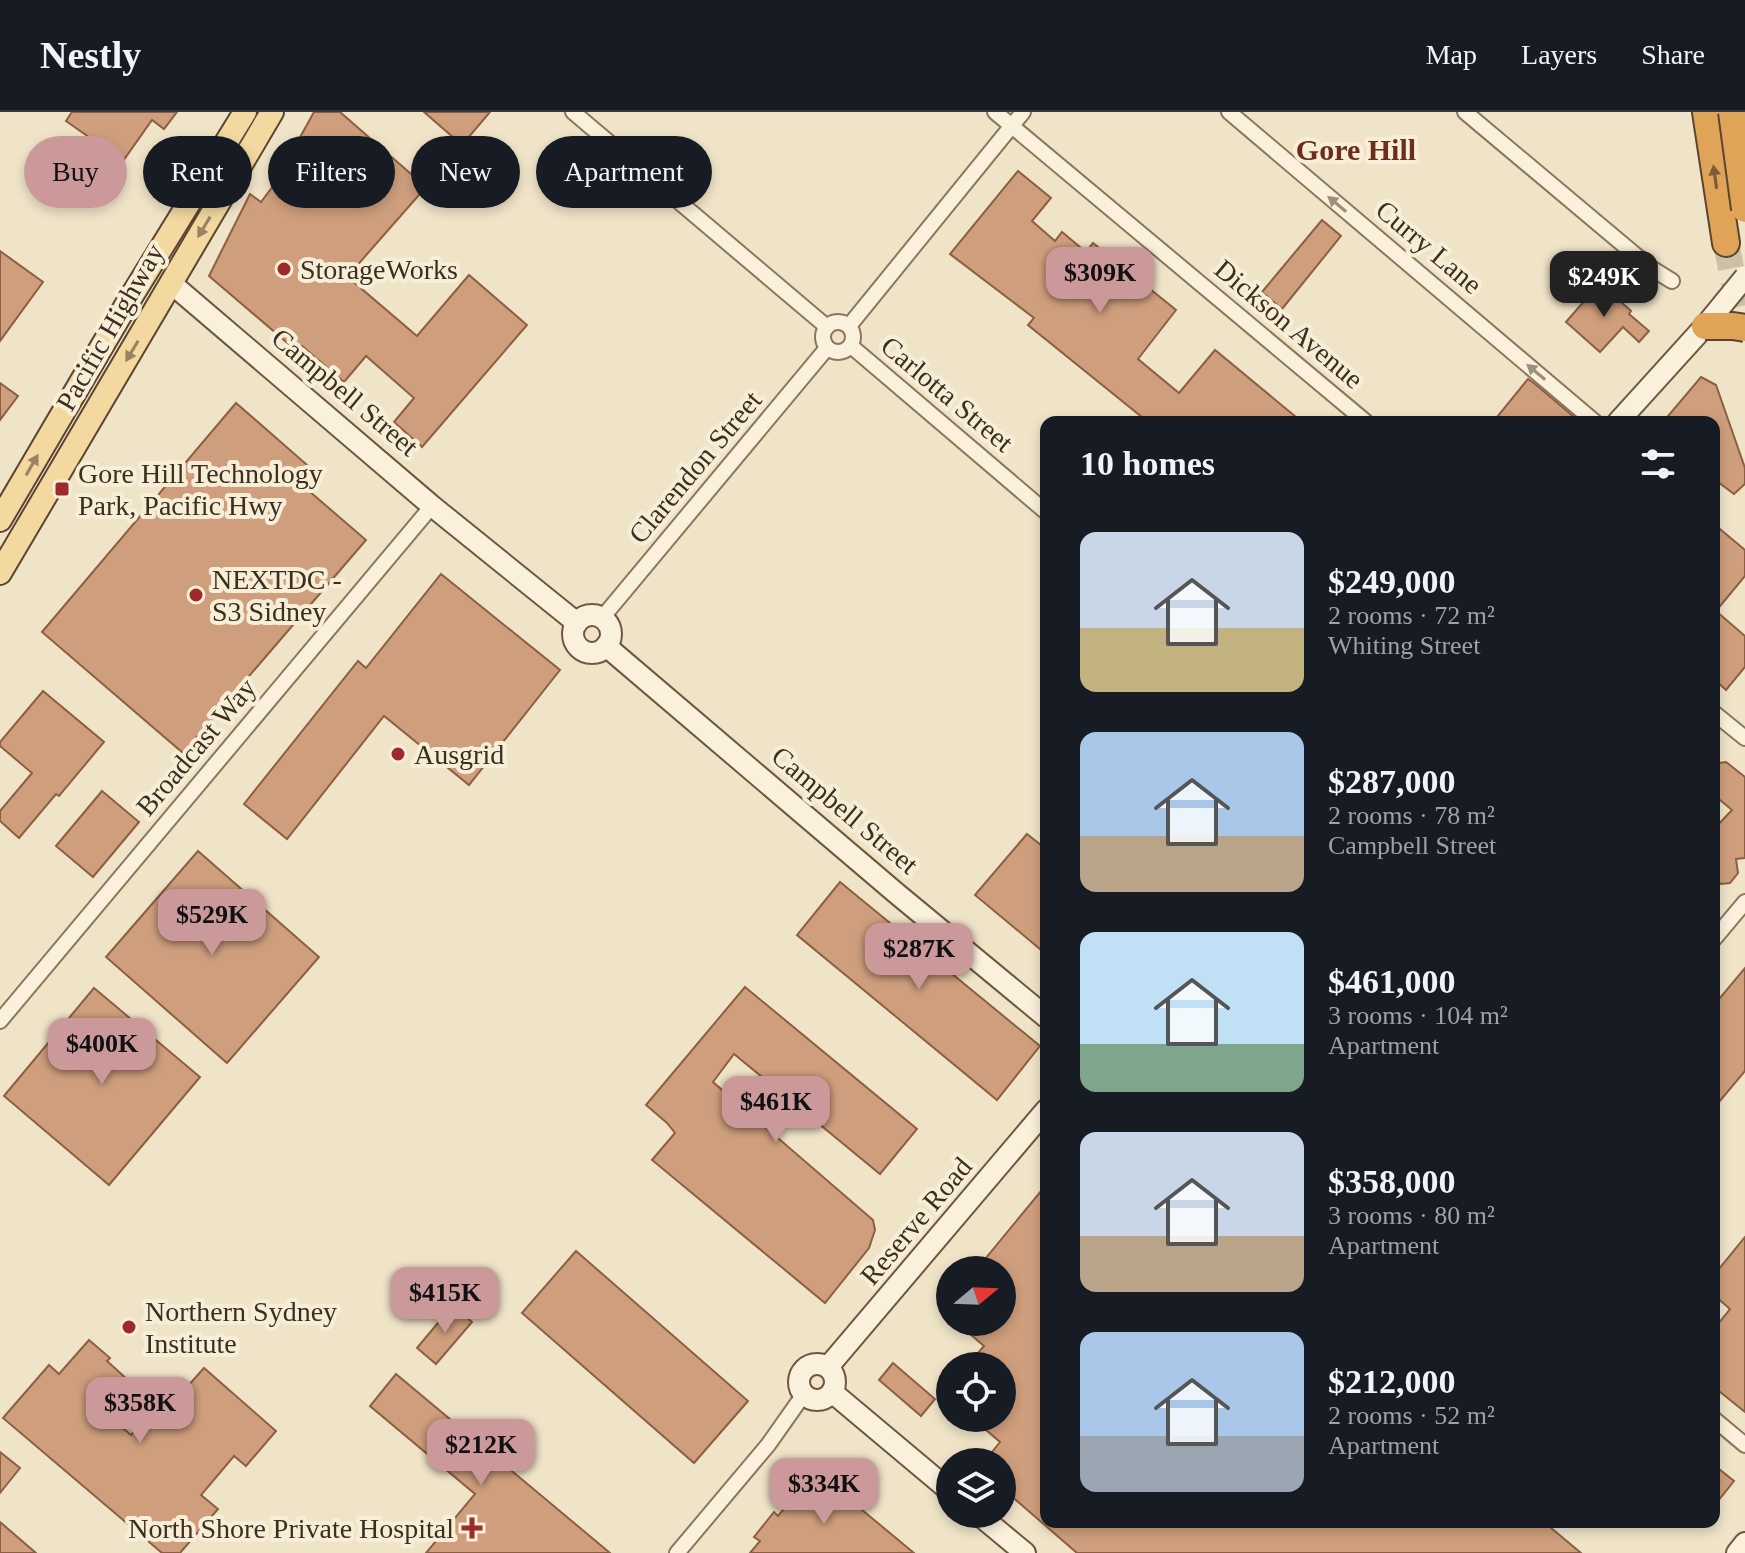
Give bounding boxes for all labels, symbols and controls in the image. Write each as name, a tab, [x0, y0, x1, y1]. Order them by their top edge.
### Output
text: Nestly	[40, 34, 141, 76]
text: Map	[1426, 39, 1477, 70]
text: Layers	[1521, 39, 1597, 70]
text: Share	[1641, 39, 1705, 70]
district label: Gore Hill	[1296, 133, 1416, 166]
chip: Buy	[24, 136, 127, 208]
chip: Rent	[143, 136, 252, 208]
chip: Filters	[268, 136, 395, 208]
chip: New	[411, 136, 520, 208]
chip: Apartment	[536, 136, 712, 208]
one-way arrow	[1708, 165, 1721, 190]
street label: Curry Lane	[1370, 194, 1488, 300]
one-way arrow	[1328, 196, 1348, 213]
one-way arrow	[197, 216, 211, 238]
street label: Pacific Highway	[50, 238, 170, 416]
pin: $309K	[1044, 247, 1156, 315]
pin: $249K	[1548, 251, 1660, 319]
street label: Dickson Avenue	[1209, 253, 1369, 395]
place label: StorageWorks	[300, 254, 458, 285]
text: $309K	[1064, 258, 1136, 287]
marker: StorageWorks	[275, 260, 293, 278]
text: $249K	[1568, 262, 1640, 291]
street label: Campbell Street	[266, 322, 425, 462]
street label: Carlotta Street	[875, 330, 1019, 458]
one-way arrow	[125, 340, 139, 362]
one-way arrow	[1526, 364, 1546, 381]
street label: Clarendon Street	[622, 385, 768, 549]
icon: filters	[1636, 442, 1680, 486]
text: 10 homes	[1080, 445, 1215, 482]
one-way arrow	[25, 454, 39, 476]
place label: Gore Hill Technology Park, Pacific Hwy	[78, 458, 323, 521]
marker: Gore Hill Technology Park, Pacific Hwy	[53, 480, 71, 498]
text: $249,000	[1328, 563, 1456, 600]
place label: NEXTDC - S3 Sidney	[212, 564, 342, 627]
icon: home	[1144, 564, 1240, 660]
marker: NEXTDC - S3 Sidney	[187, 586, 205, 604]
text: 2 rooms · 72 m²	[1328, 601, 1495, 630]
text: Whiting Street	[1328, 631, 1480, 660]
street label: Broadcast Way	[130, 672, 262, 822]
place label: Ausgrid	[414, 739, 504, 770]
street label: Campbell Street	[766, 740, 925, 880]
marker: Ausgrid	[389, 745, 407, 763]
text: $287,000	[1328, 763, 1456, 800]
icon: home	[1144, 764, 1240, 860]
text: 2 rooms · 78 m²	[1328, 801, 1495, 830]
text: Campbell Street	[1328, 831, 1496, 860]
pin: $529K	[156, 889, 268, 957]
text: $529K	[176, 900, 248, 929]
pin: $287K	[863, 923, 975, 991]
text: $287K	[883, 934, 955, 963]
text: $461,000	[1328, 963, 1456, 1000]
icon: home	[1144, 964, 1240, 1060]
text: 3 rooms · 104 m²	[1328, 1001, 1508, 1030]
pin: $400K	[46, 1018, 158, 1086]
text: $400K	[66, 1029, 138, 1058]
text: Apartment	[1328, 1031, 1439, 1060]
pin: $461K	[720, 1076, 832, 1144]
text: $461K	[740, 1087, 812, 1116]
street label: Reserve Road	[854, 1151, 978, 1291]
text: $358,000	[1328, 1163, 1456, 1200]
icon: home	[1144, 1164, 1240, 1260]
text: 3 rooms · 80 m²	[1328, 1201, 1495, 1230]
text: Apartment	[1328, 1231, 1439, 1260]
north arrow	[936, 1256, 1016, 1336]
map controls	[936, 1256, 1016, 1528]
pin: $415K	[389, 1267, 501, 1335]
text: $415K	[409, 1278, 481, 1307]
place label: Northern Sydney Institute	[145, 1296, 337, 1359]
marker: Northern Sydney Institute	[120, 1318, 138, 1336]
button: locate	[936, 1352, 1016, 1432]
text: $212,000	[1328, 1363, 1456, 1400]
icon: home	[1144, 1364, 1240, 1460]
pin: $358K	[84, 1377, 196, 1445]
text: $358K	[104, 1388, 176, 1417]
text: 2 rooms · 52 m²	[1328, 1401, 1495, 1430]
pin: $212K	[425, 1419, 537, 1487]
text: $212K	[445, 1430, 517, 1459]
text: Apartment	[1328, 1431, 1439, 1460]
button: layers	[936, 1448, 1016, 1528]
pin: $334K	[768, 1458, 880, 1526]
text: $334K	[788, 1469, 860, 1498]
place label: North Shore Private Hospital	[128, 1513, 454, 1544]
marker: North Shore Private Hospital	[461, 1517, 483, 1539]

